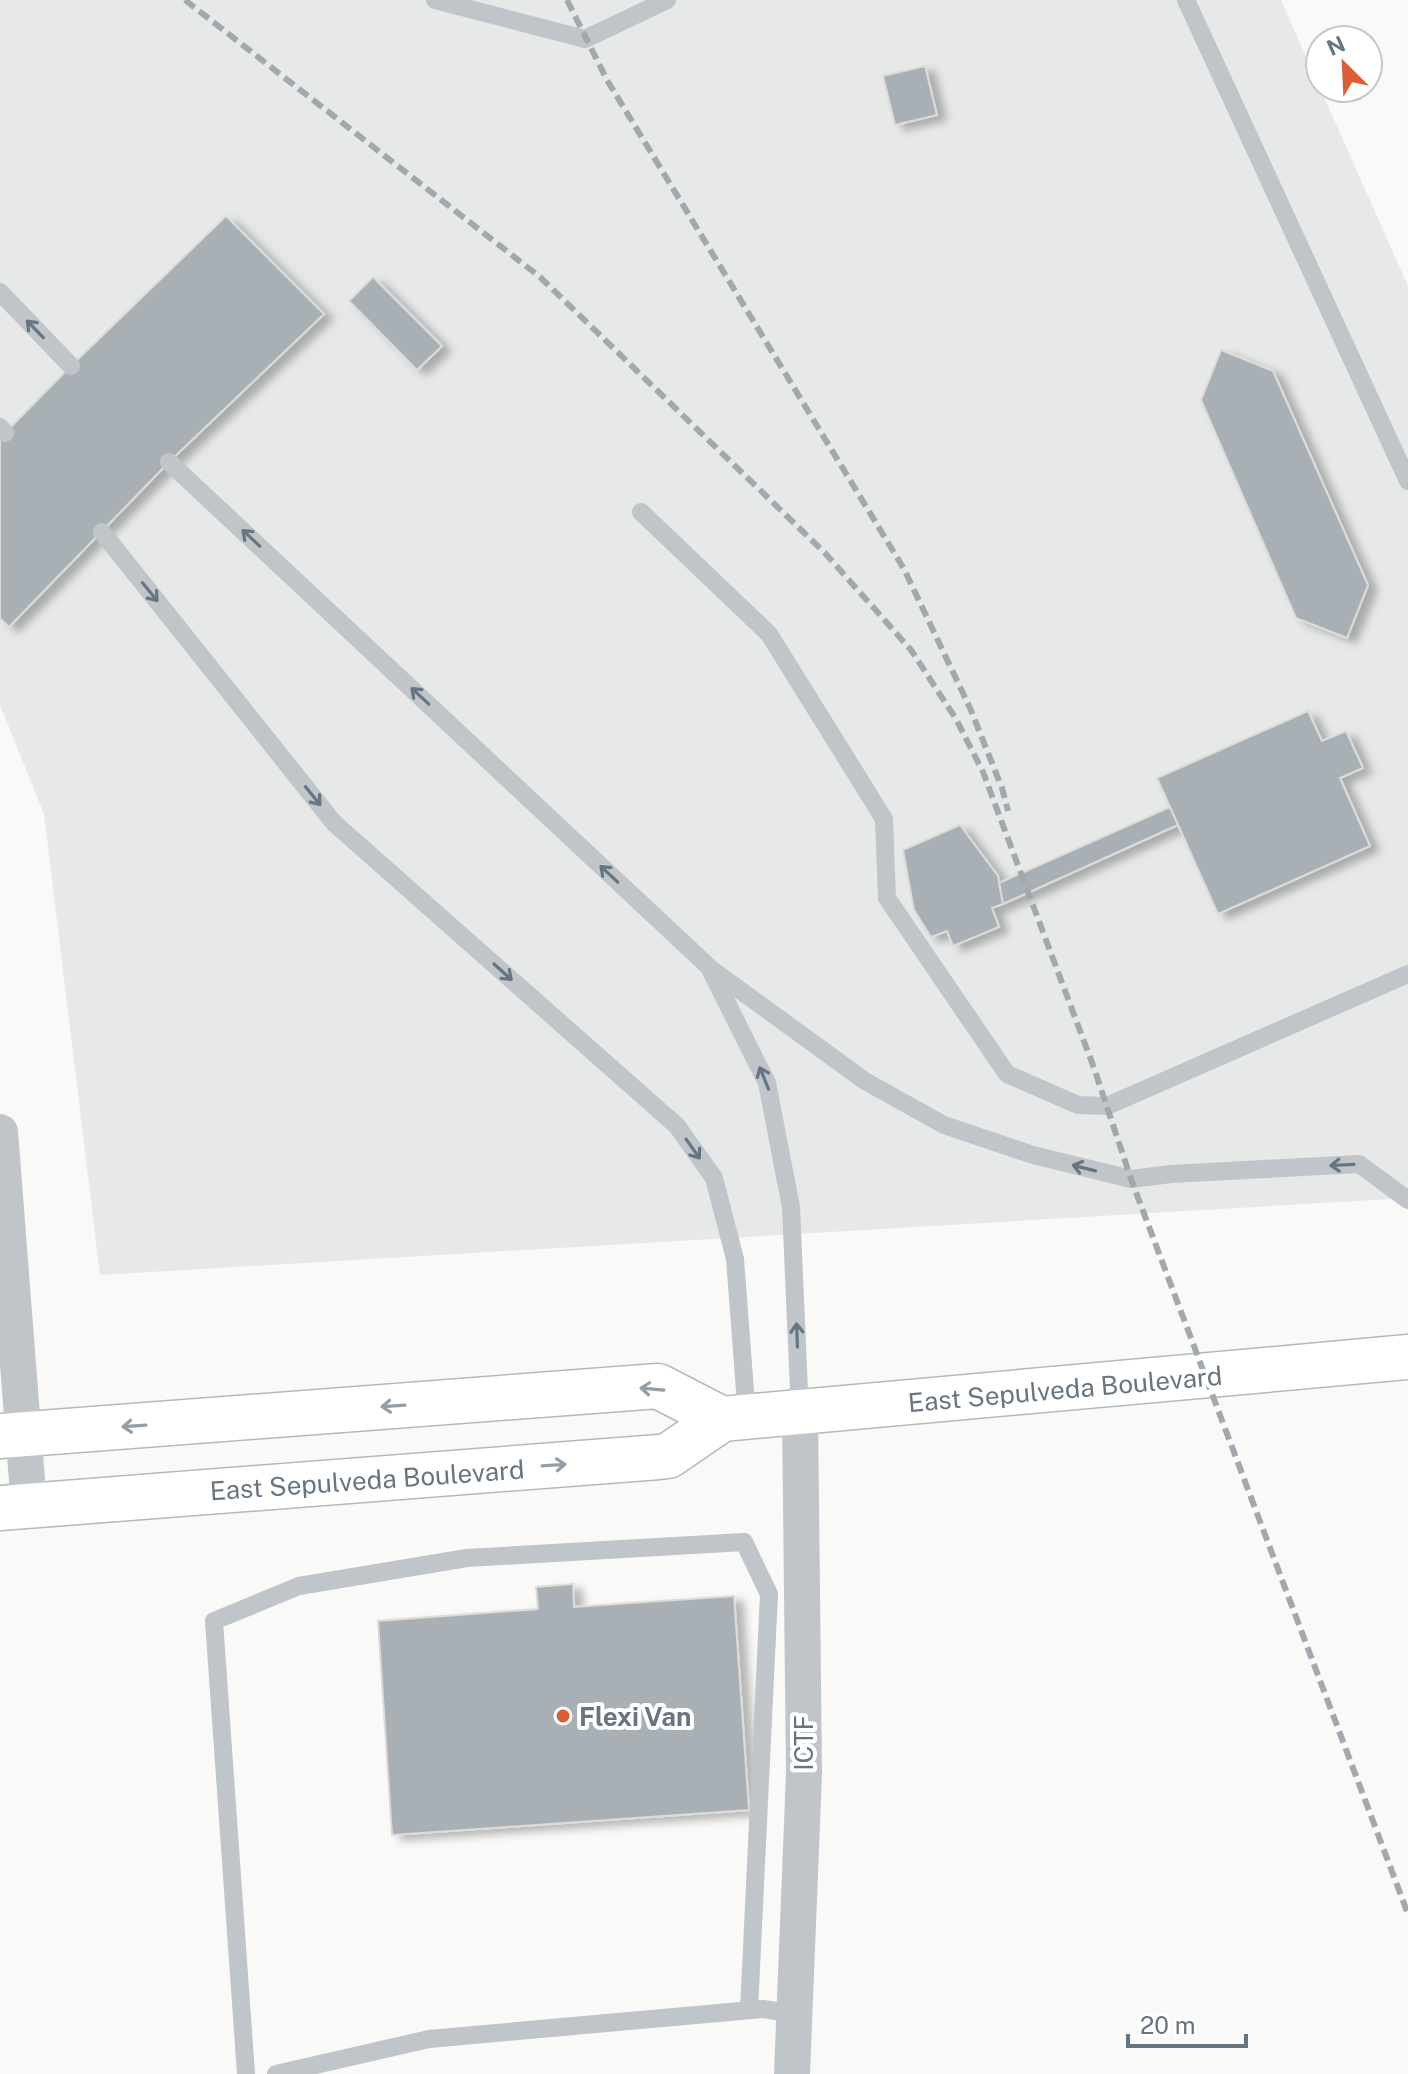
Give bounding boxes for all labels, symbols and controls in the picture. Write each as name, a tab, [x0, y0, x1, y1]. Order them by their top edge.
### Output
north arrow	[1304, 24, 1384, 104]
text: N	[1323, 30, 1349, 61]
one-way arrow	[26, 319, 45, 339]
one-way arrow	[241, 529, 261, 548]
one-way arrow	[141, 582, 159, 603]
one-way arrow	[410, 687, 430, 706]
one-way arrow	[304, 785, 322, 806]
one-way arrow	[600, 866, 620, 884]
one-way arrow	[493, 963, 513, 981]
one-way arrow	[755, 1066, 770, 1091]
one-way arrow	[685, 1137, 701, 1159]
one-way arrow	[1329, 1158, 1356, 1173]
one-way arrow	[1072, 1159, 1097, 1174]
one-way arrow	[789, 1322, 804, 1349]
street label: East Sepulveda Boulevard	[907, 1360, 1223, 1418]
one-way arrow	[640, 1381, 666, 1396]
one-way arrow	[380, 1399, 407, 1414]
one-way arrow	[121, 1419, 148, 1434]
street label: East Sepulveda Boulevard	[209, 1454, 525, 1506]
one-way arrow	[540, 1457, 567, 1472]
place label: Flexi Van	[579, 1701, 691, 1732]
marker: Flexi Van	[554, 1707, 572, 1725]
street label: ICTF	[788, 1715, 819, 1771]
scale bar	[1128, 1998, 1246, 2048]
text: 20 m	[1140, 2011, 1196, 2039]

